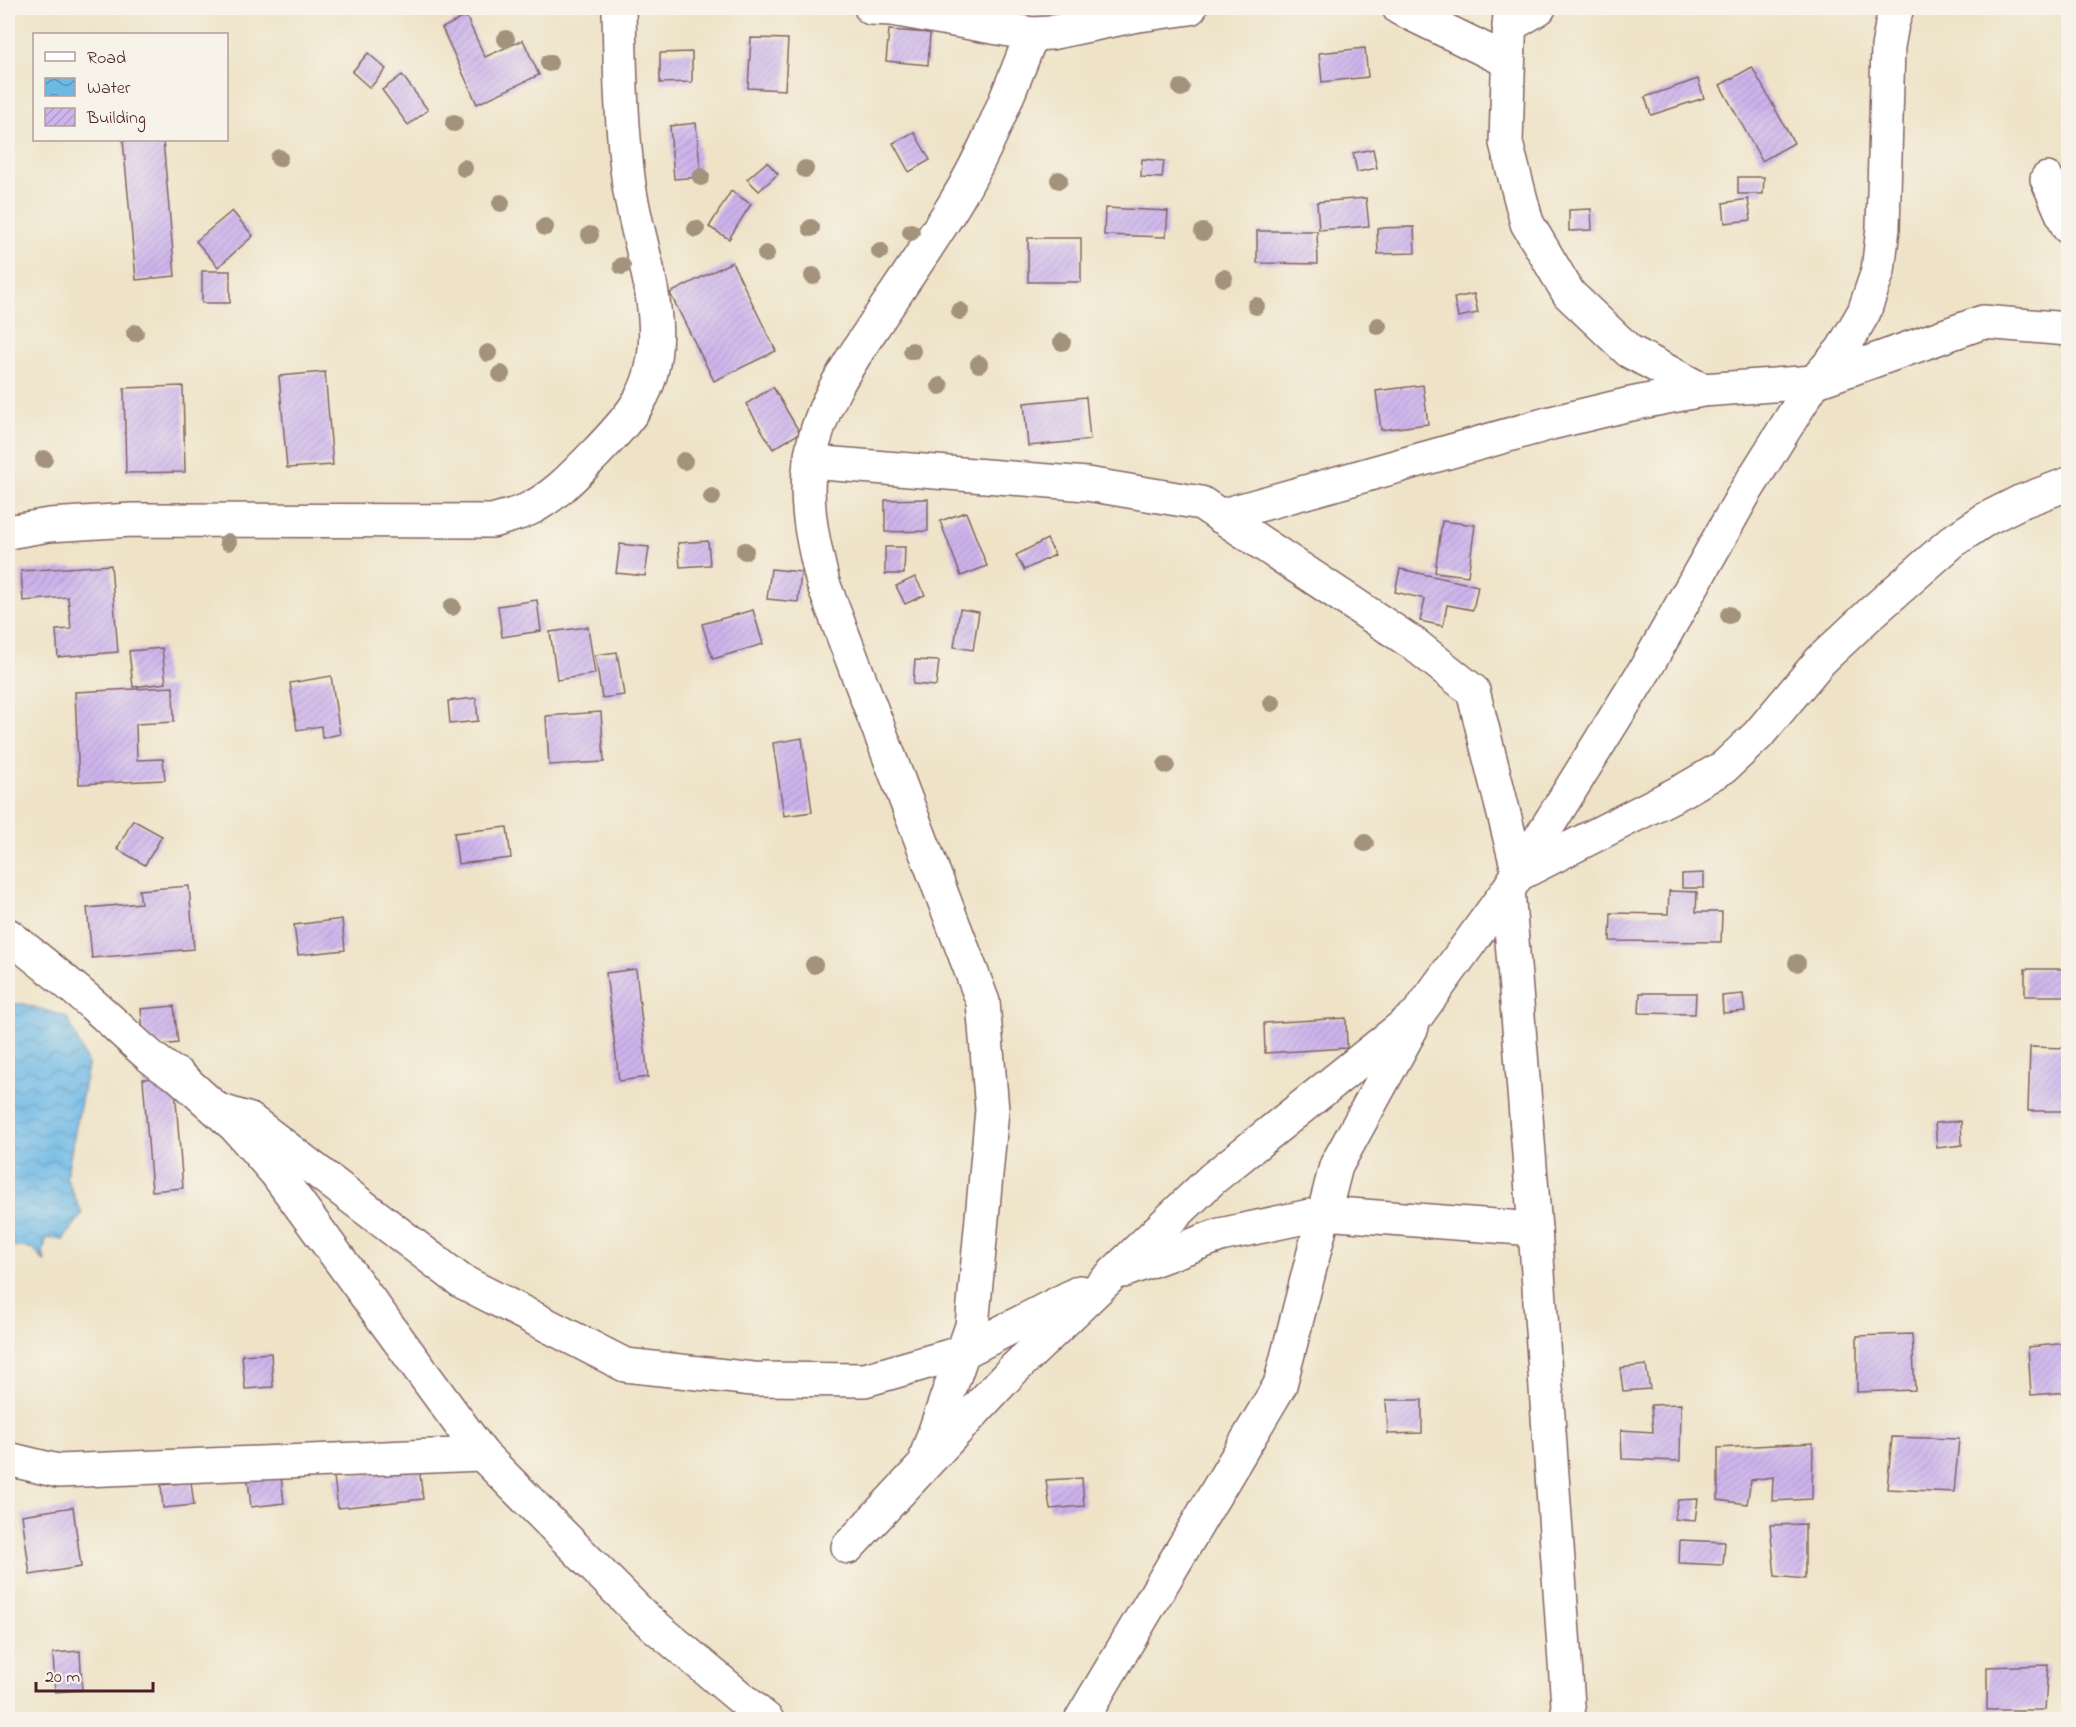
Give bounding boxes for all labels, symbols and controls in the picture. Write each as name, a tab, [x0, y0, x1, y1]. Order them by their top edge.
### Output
legend	[33, 33, 228, 141]
text: Road	[87, 46, 126, 72]
text: Water	[87, 76, 131, 102]
text: Building	[86, 106, 146, 133]
scale bar	[36, 1655, 153, 1693]
text: 20 m	[45, 1665, 80, 1691]

